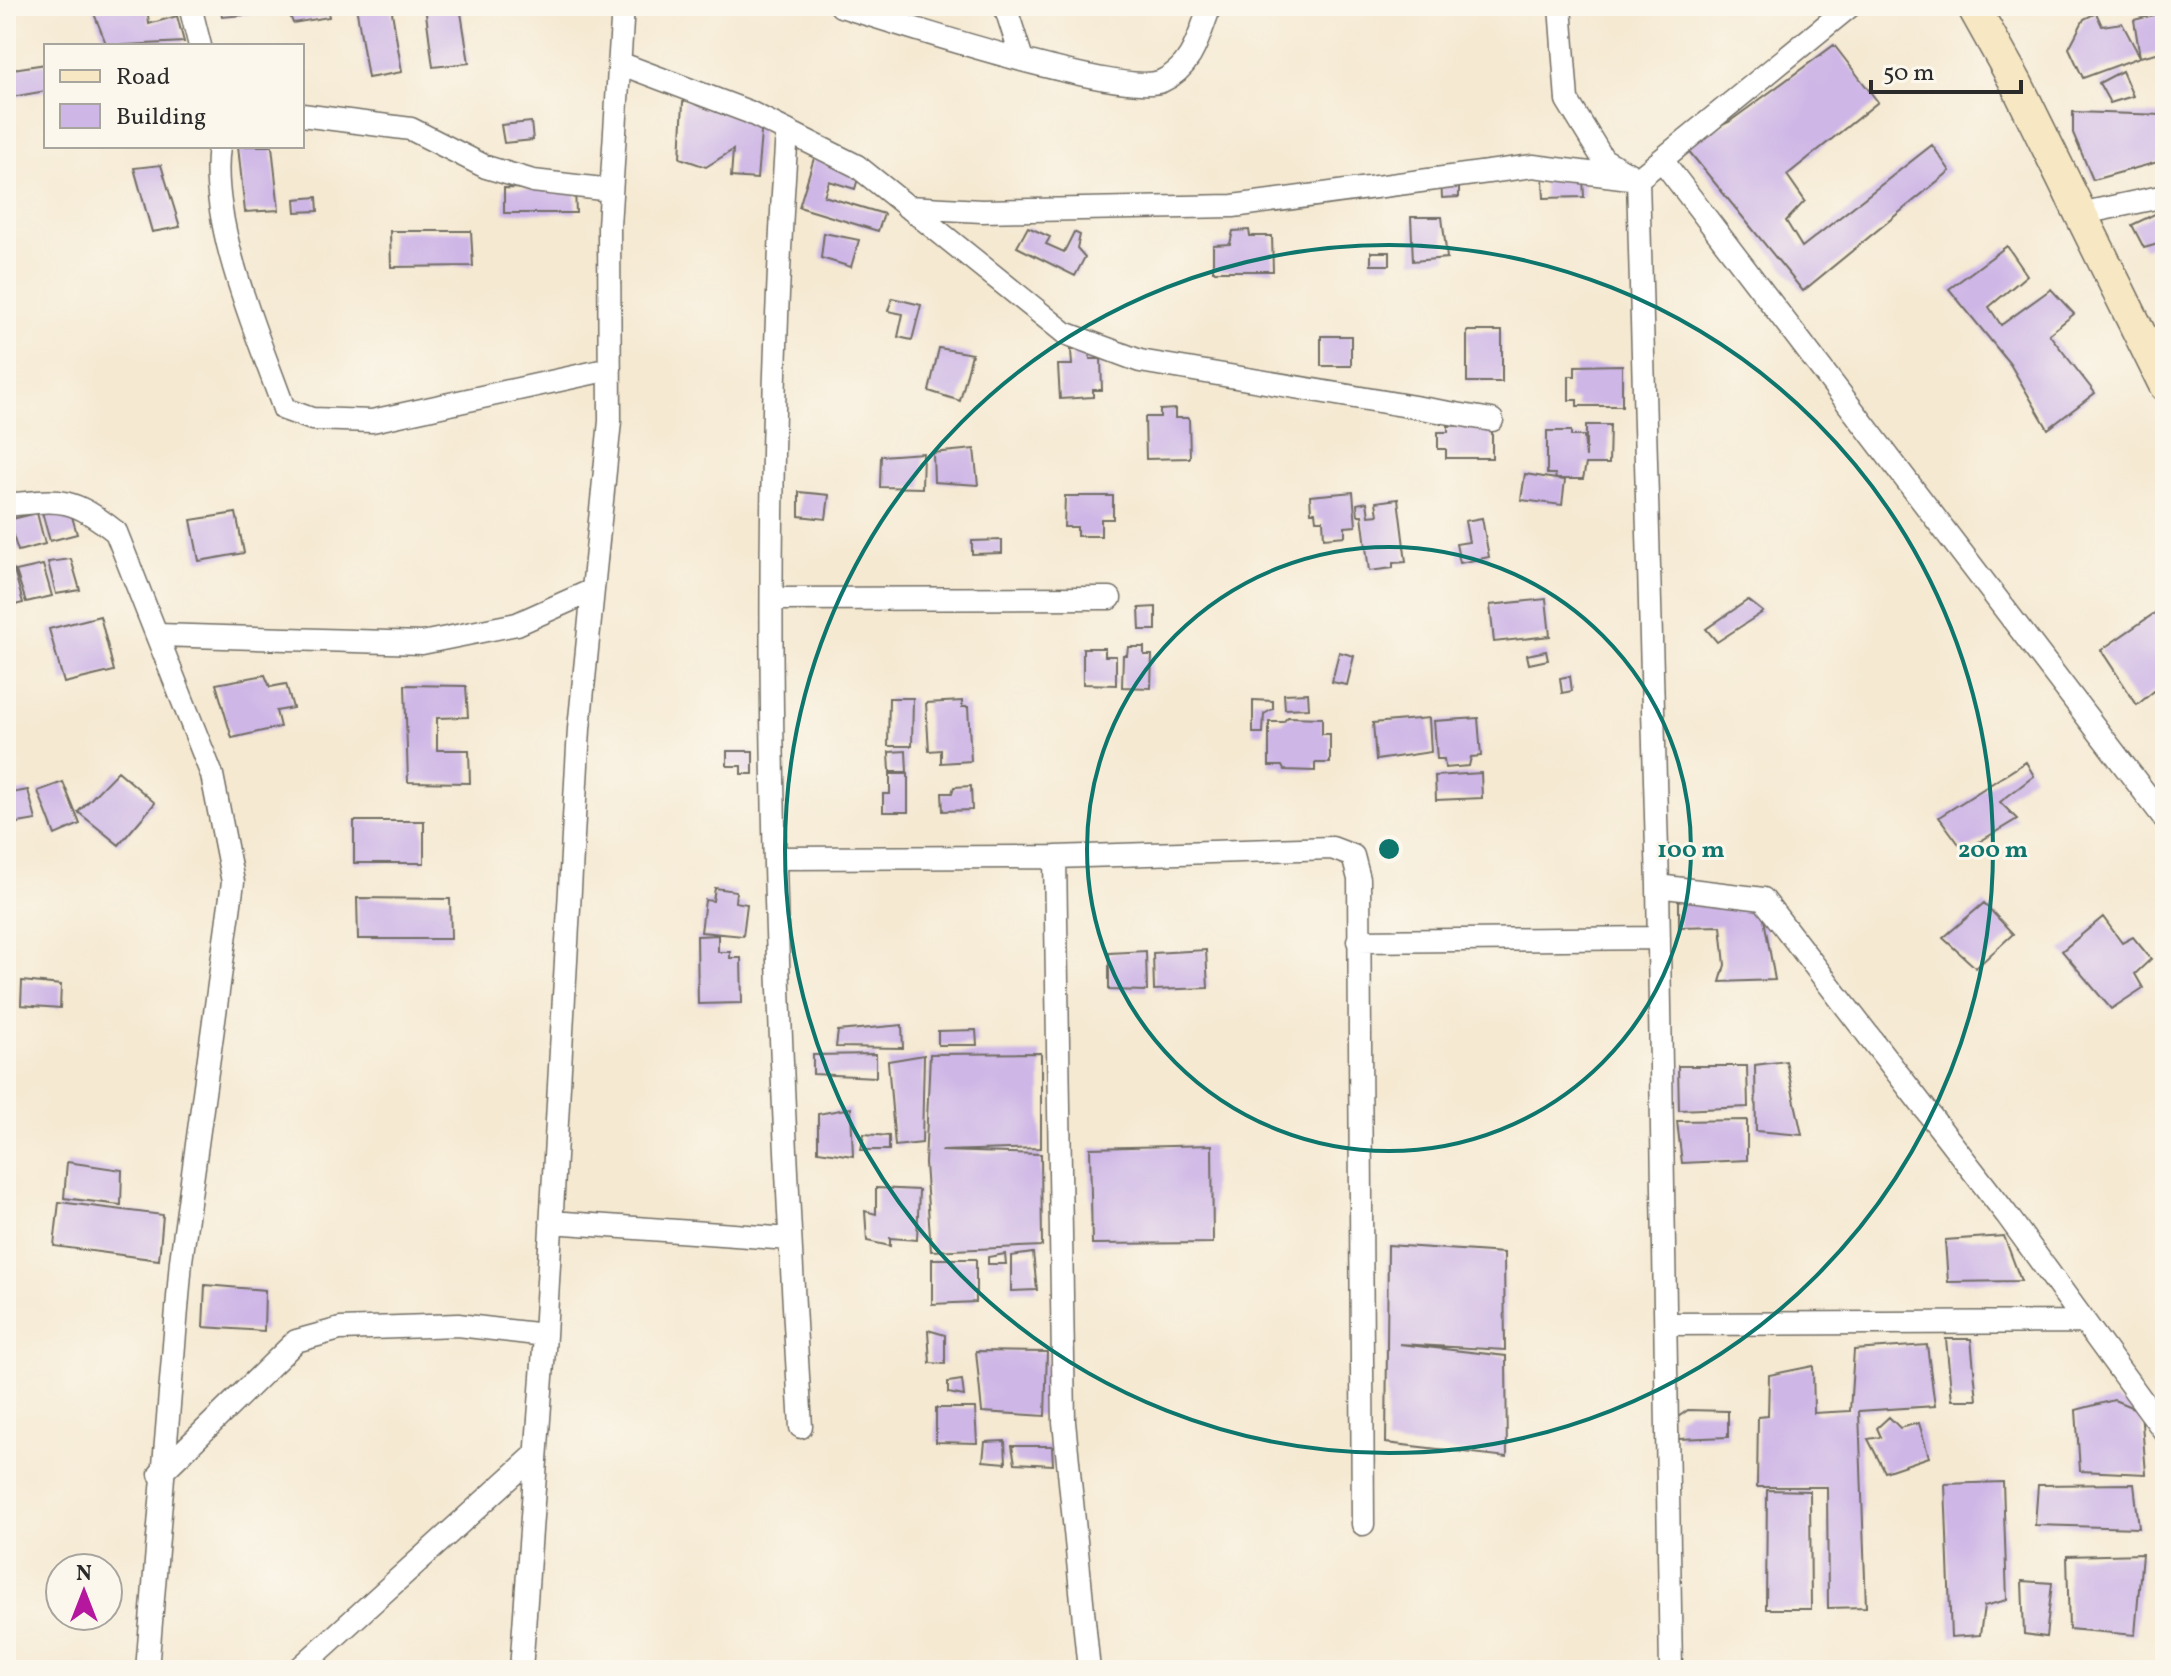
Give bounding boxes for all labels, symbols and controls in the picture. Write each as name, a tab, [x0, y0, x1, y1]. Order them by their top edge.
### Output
legend	[44, 44, 304, 148]
scale bar	[1871, 44, 2021, 94]
text: 50 m	[1883, 57, 1935, 91]
text: Road	[116, 61, 170, 95]
text: Building	[116, 101, 206, 135]
text: 100 m	[1657, 834, 1725, 868]
text: 200 m	[1958, 834, 2028, 868]
centre of rings	[1375, 835, 1403, 863]
north arrow	[44, 1552, 124, 1632]
text: N	[76, 1559, 92, 1590]

